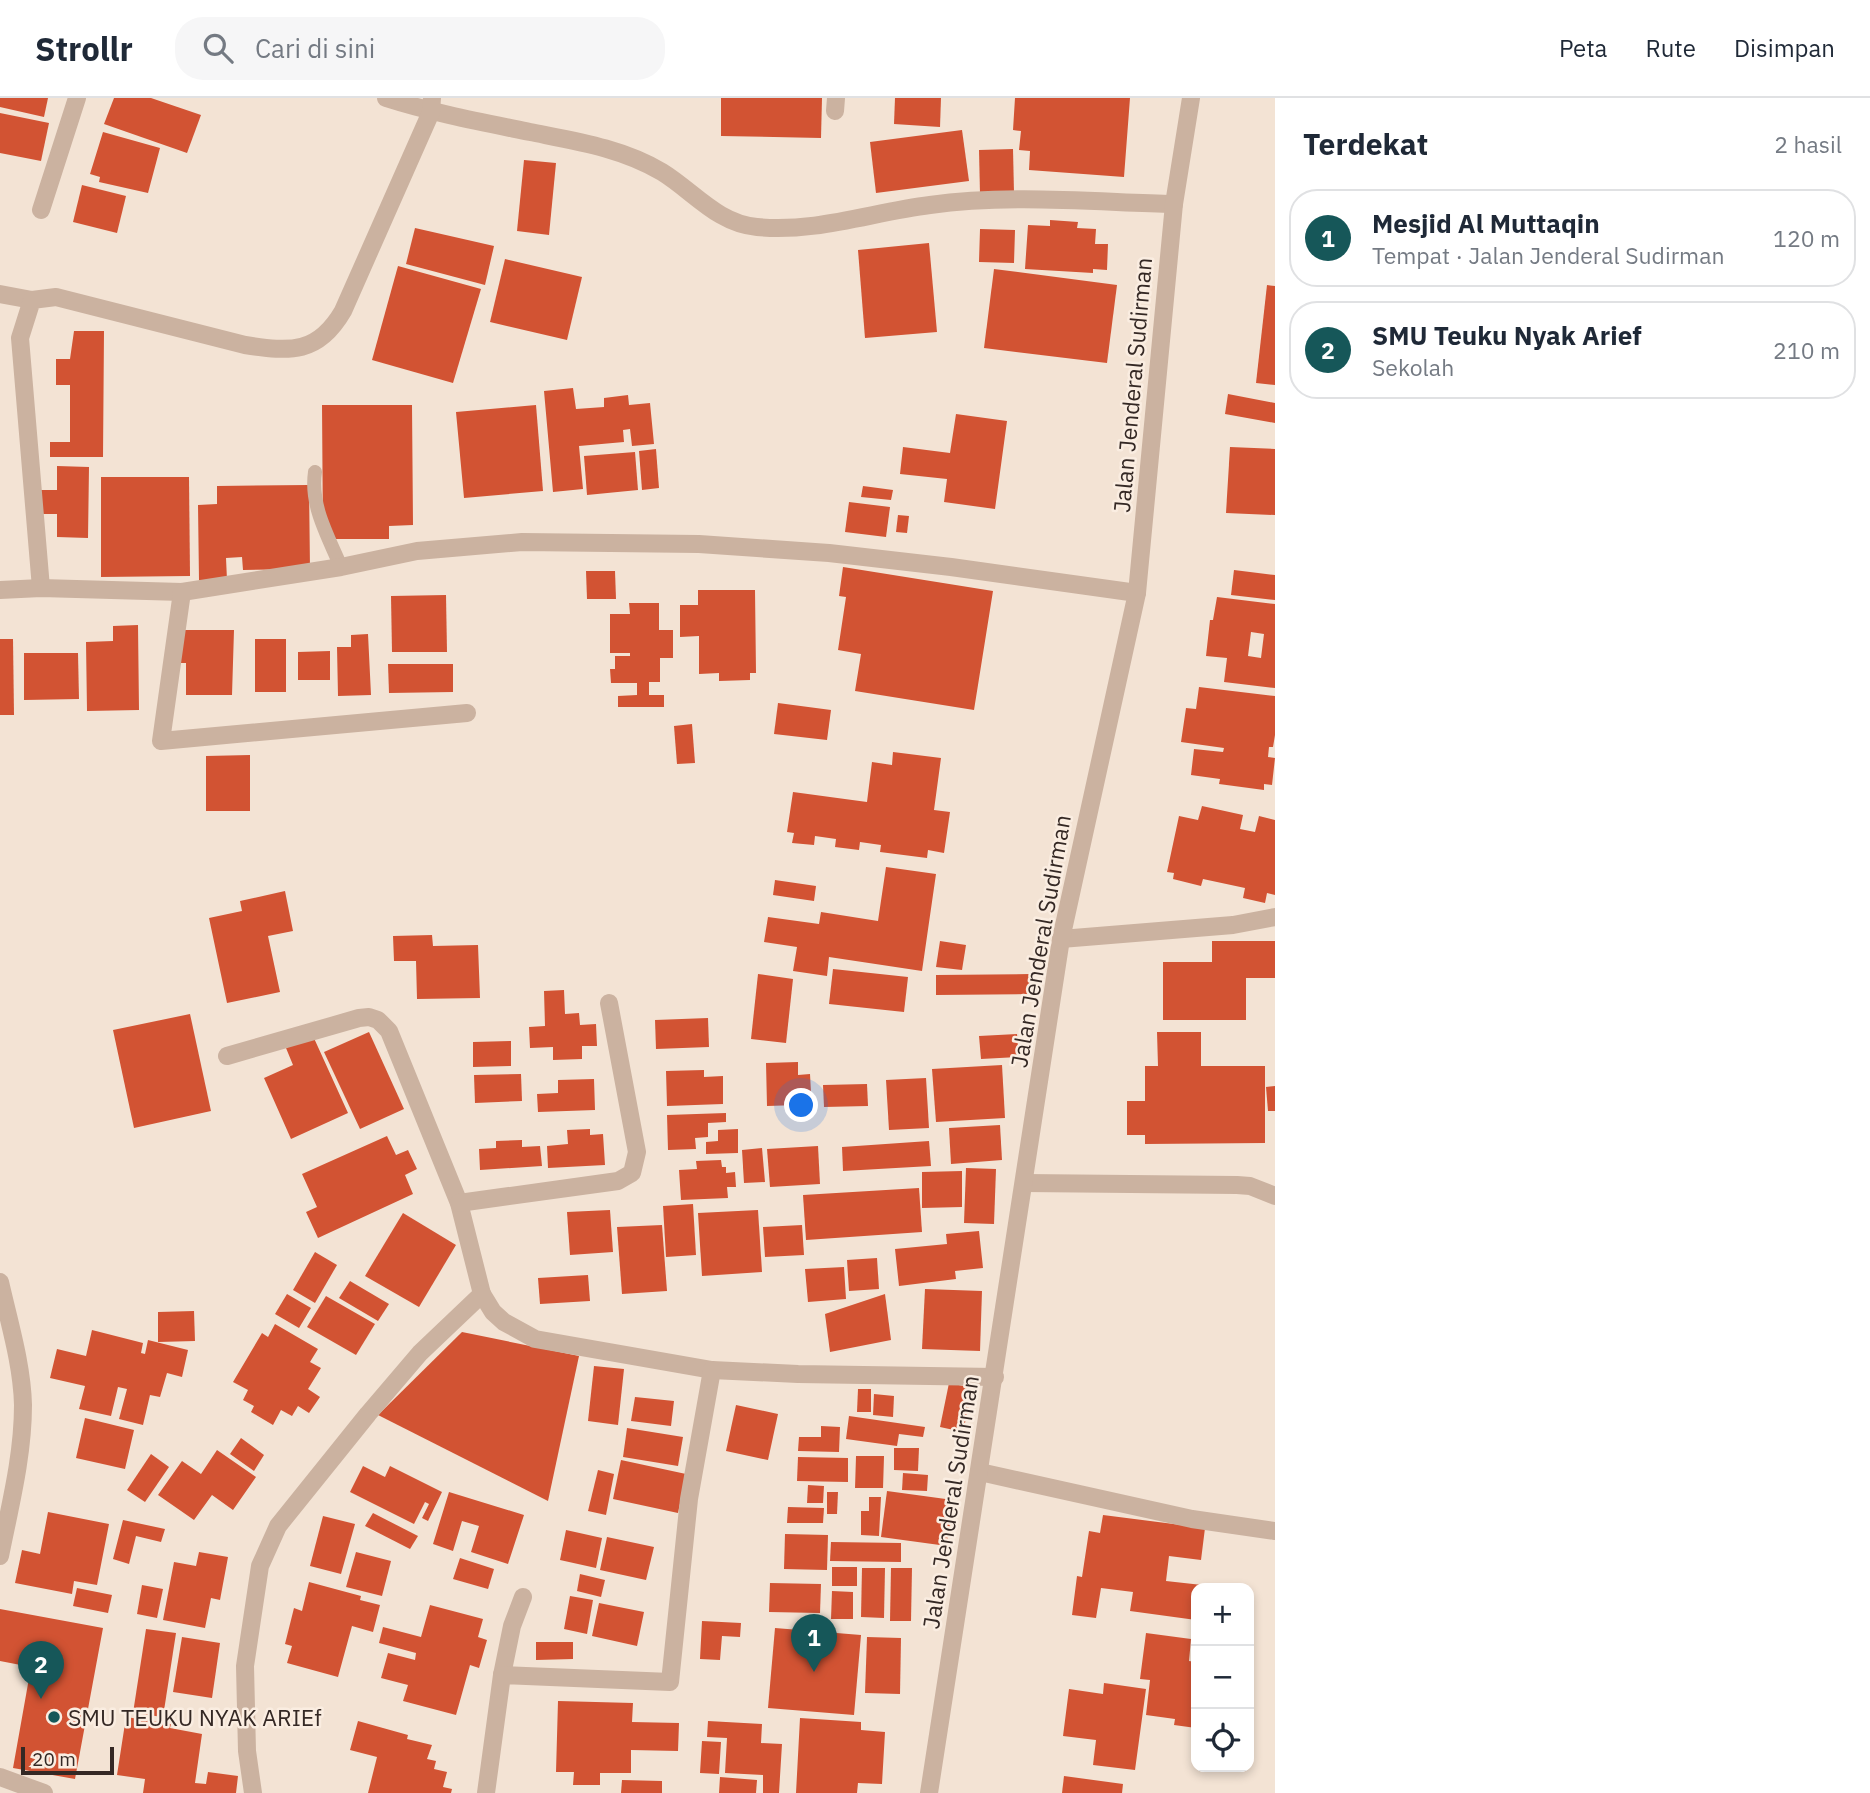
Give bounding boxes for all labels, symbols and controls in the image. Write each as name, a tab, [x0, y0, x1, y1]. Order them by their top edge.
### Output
search box	[175, 17, 665, 80]
text: Strollr	[35, 27, 133, 70]
icon: search	[199, 29, 237, 67]
text: Cari di sini	[255, 31, 375, 65]
text: Peta	[1559, 32, 1607, 64]
text: Rute	[1645, 32, 1696, 64]
text: Disimpan	[1734, 32, 1835, 64]
text: Terdekat	[1303, 124, 1428, 163]
text: 2 hasil	[1774, 129, 1842, 159]
text: Mesjid Al Muttaqin	[1372, 206, 1600, 240]
text: 1	[1321, 223, 1335, 253]
text: 120 m	[1773, 223, 1840, 253]
text: Tempat · Jalan Jenderal Sudirman	[1372, 240, 1725, 270]
street label: Jalan Jenderal Sudirman	[1106, 256, 1158, 514]
text: SMU Teuku Nyak Arief	[1372, 318, 1642, 352]
text: 2	[1321, 335, 1335, 365]
text: 210 m	[1773, 335, 1840, 365]
text: Sekolah	[1372, 352, 1454, 382]
street label: Jalan Jenderal Sudirman	[1003, 812, 1077, 1070]
your location	[784, 1088, 818, 1122]
street label: Jalan Jenderal Sudirman	[915, 1373, 985, 1631]
map controls	[1191, 1583, 1254, 1772]
button: +	[1191, 1583, 1254, 1646]
pin: 1	[791, 1614, 837, 1672]
pin: 2	[18, 1641, 64, 1699]
button: −	[1191, 1646, 1254, 1709]
place label: SMU TEUKU NYAK ARIEf	[68, 1702, 322, 1732]
marker: SMU TEUKU NYAK ARIEf	[46, 1709, 62, 1725]
button: locate	[1191, 1709, 1254, 1772]
scale bar	[21, 1744, 114, 1776]
text: 20 m	[32, 1747, 76, 1771]

